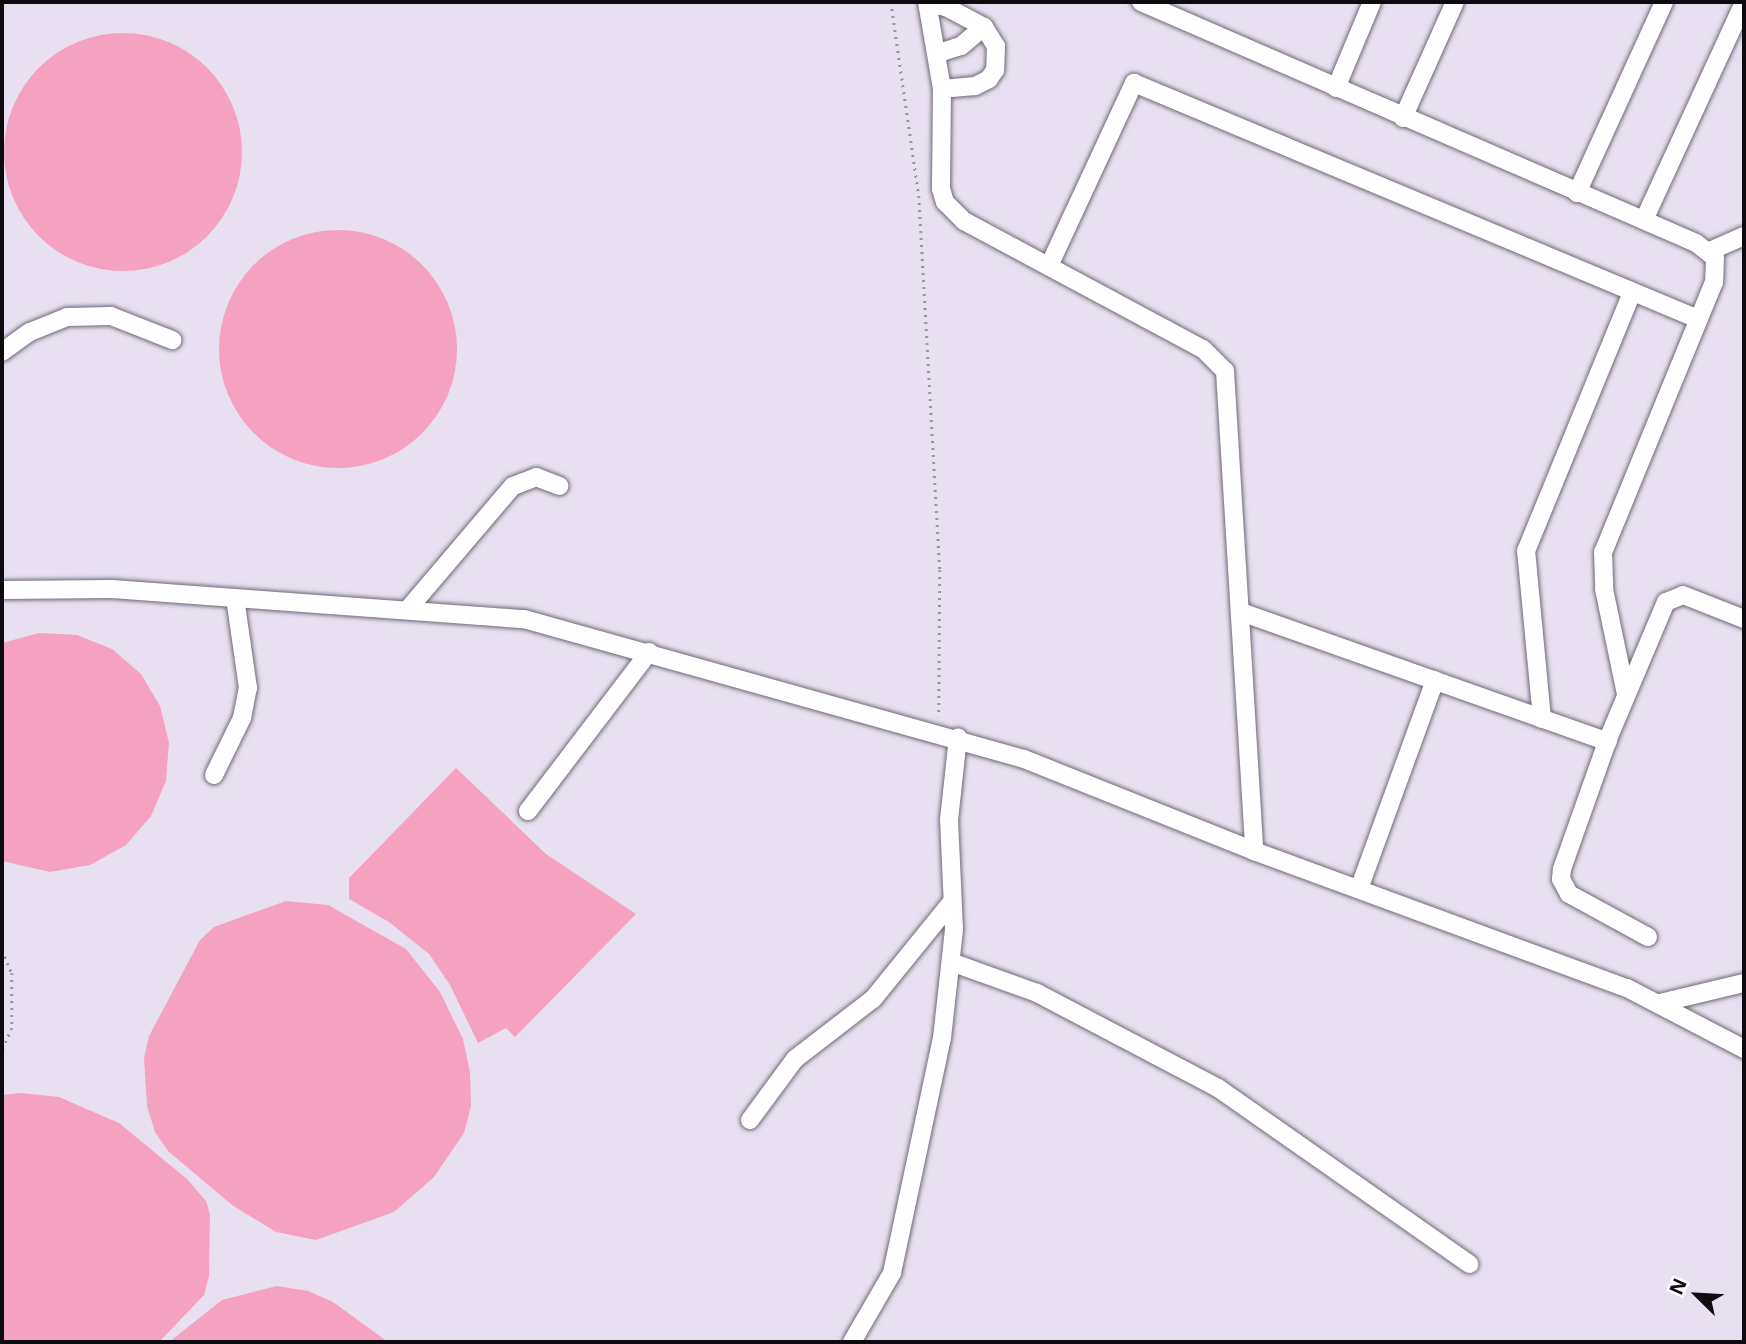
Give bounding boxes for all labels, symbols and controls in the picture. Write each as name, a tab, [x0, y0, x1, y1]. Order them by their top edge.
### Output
north arrow	[1662, 1260, 1732, 1330]
text: N	[1663, 1274, 1693, 1299]

